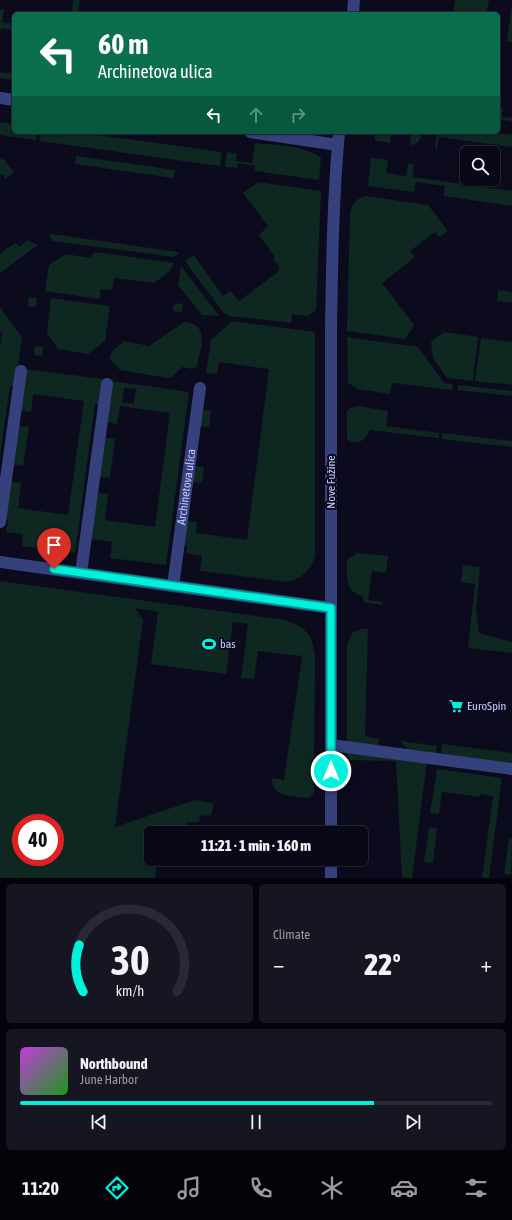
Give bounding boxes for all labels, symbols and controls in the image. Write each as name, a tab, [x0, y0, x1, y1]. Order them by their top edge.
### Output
icon: left	[32, 28, 84, 80]
text: 60 m	[98, 28, 148, 60]
text: Archinetova ulica	[98, 61, 213, 82]
icon: left	[203, 104, 225, 126]
icon: ahead	[245, 104, 267, 126]
icon: right	[287, 104, 309, 126]
map controls	[460, 146, 500, 186]
button: search	[460, 146, 500, 186]
street label: Archinetova ulica	[174, 448, 199, 526]
street label: Nove Fužine	[324, 455, 338, 509]
pin	[37, 528, 71, 569]
icon: arrive	[43, 534, 65, 556]
sports icon: bas	[201, 636, 217, 652]
place label: bas	[220, 637, 236, 651]
supermarket icon: EuroSpin	[448, 698, 464, 714]
place label: EuroSpin	[467, 699, 506, 713]
position arrow	[310, 750, 352, 792]
speed limit sign: 40	[12, 814, 64, 866]
text: 11:21 · 1 min · 160 m	[201, 837, 311, 854]
text: Climate	[273, 927, 310, 942]
text: 30	[110, 935, 149, 983]
text: 22°	[364, 947, 401, 981]
text: −	[273, 951, 284, 977]
text: +	[481, 951, 492, 977]
text: km/h	[115, 982, 144, 998]
text: Northbound	[80, 1055, 148, 1072]
text: June Harbor	[80, 1072, 138, 1087]
icon: previous	[88, 1111, 110, 1133]
icon: pause	[245, 1111, 267, 1133]
icon: next	[402, 1111, 424, 1133]
icon: directions	[103, 1174, 131, 1202]
icon: music	[175, 1174, 203, 1202]
icon: phone	[247, 1174, 275, 1202]
icon: climate	[318, 1174, 346, 1202]
icon: car	[390, 1174, 418, 1202]
icon: filters	[462, 1174, 490, 1202]
text: 11:20	[22, 1178, 59, 1199]

